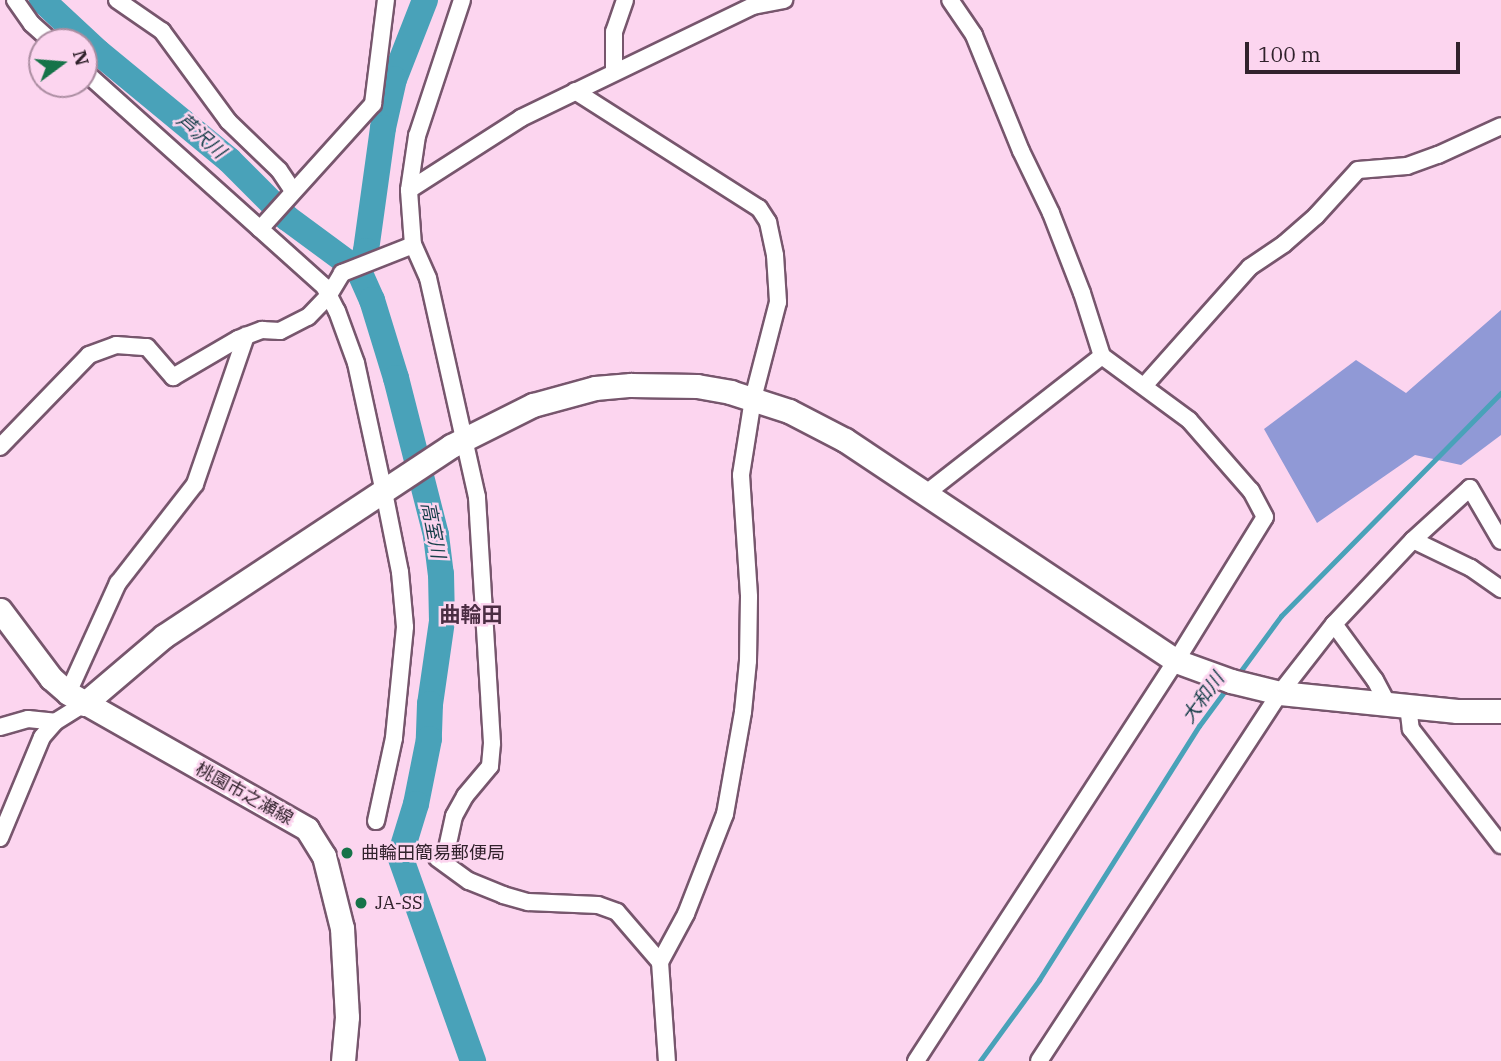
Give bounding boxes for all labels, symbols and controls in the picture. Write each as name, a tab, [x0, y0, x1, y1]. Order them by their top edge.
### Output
north arrow	[28, 28, 98, 98]
scale bar	[1249, 28, 1464, 72]
text: 100 m	[1258, 40, 1321, 68]
text: N	[68, 47, 95, 68]
water label: 芦沢川	[172, 109, 230, 163]
water label: 高室川	[416, 500, 450, 560]
district label: 曲輪田	[440, 601, 502, 627]
water label: 大和川	[1177, 668, 1229, 728]
street label: 桃園市之瀬線	[192, 758, 296, 830]
place label: 曲輪田簡易郵便局	[361, 842, 505, 864]
marker: 曲輪田簡易郵便局	[339, 845, 355, 861]
place label: JA-SS	[375, 892, 422, 914]
marker: JA-SS	[353, 895, 369, 911]

